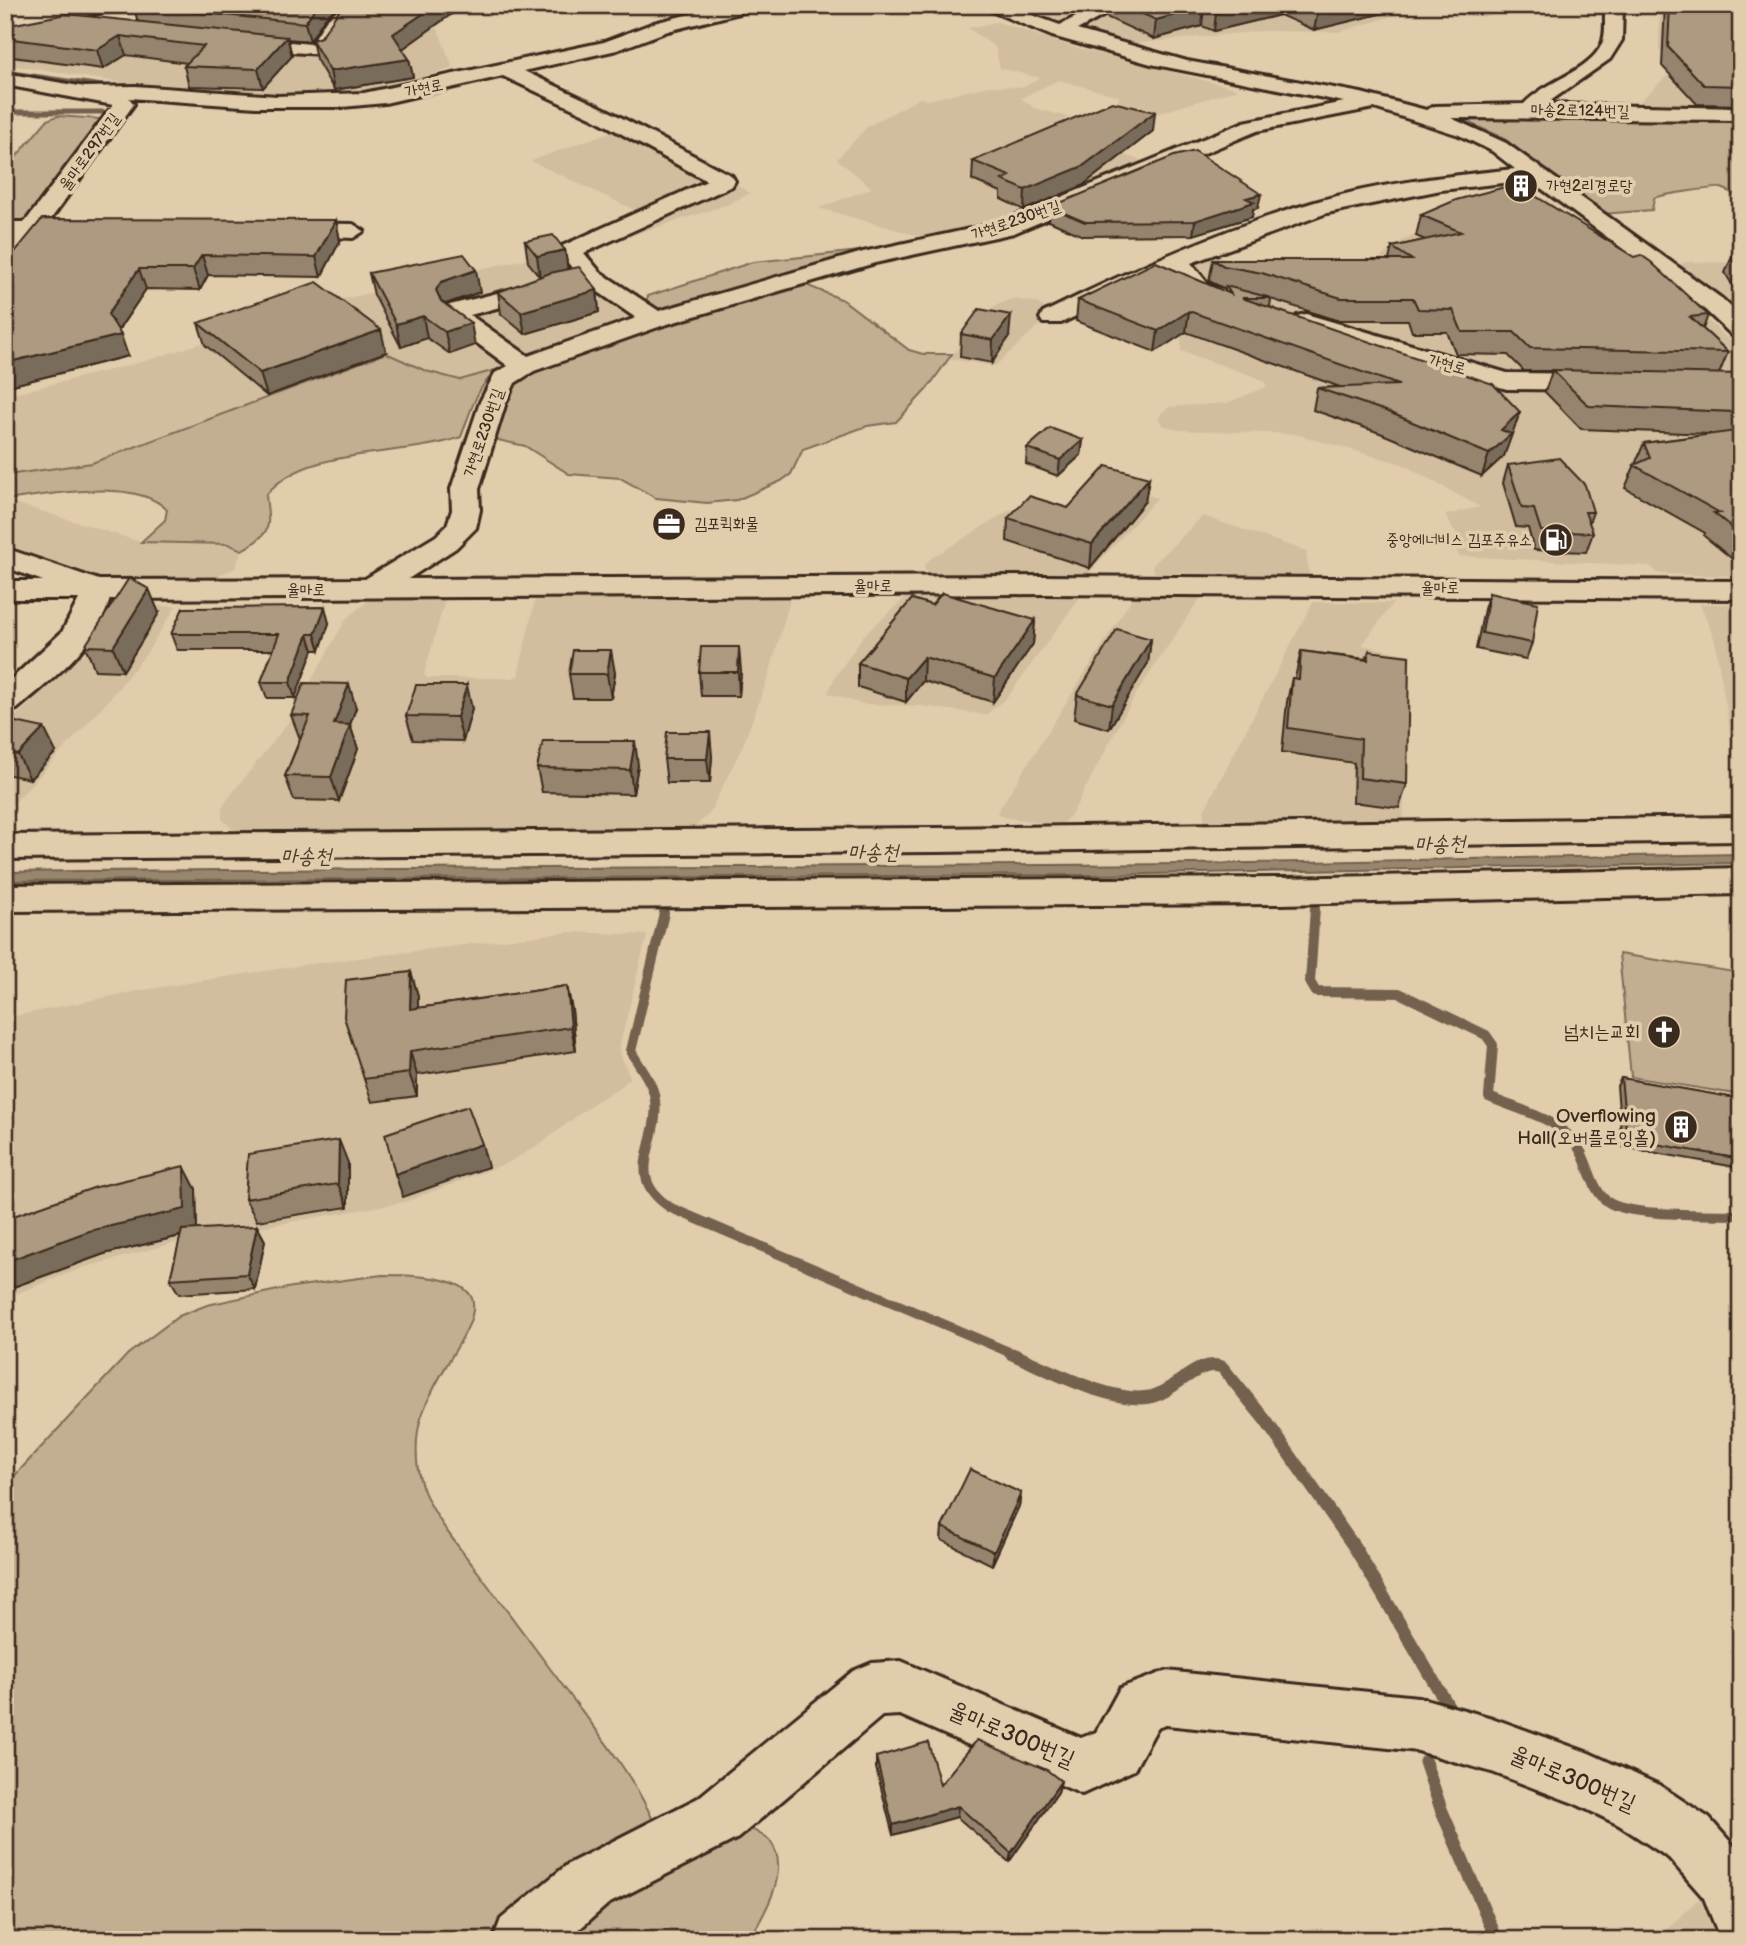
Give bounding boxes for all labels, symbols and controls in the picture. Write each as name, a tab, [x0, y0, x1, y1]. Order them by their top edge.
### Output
street label: 가현로	[403, 76, 445, 102]
street label: 마송2로124번길	[1530, 101, 1630, 121]
street label: 율마로297번길	[56, 110, 124, 194]
building icon: 가현2리경로당	[1502, 167, 1540, 205]
place label: 가현2리경로당	[1546, 177, 1633, 196]
street label: 가현로230번길	[969, 197, 1063, 245]
street label: 가현로	[1426, 351, 1468, 379]
street label: 가현로230번길	[460, 386, 508, 480]
office icon: 김포퀵화물	[650, 505, 688, 543]
place label: 김포퀵화물	[694, 515, 759, 534]
fuel station icon: 중앙에너비스 김포주유소	[1537, 521, 1575, 559]
place label: 중앙에너비스 김포주유소	[1386, 531, 1532, 550]
street label: 율마로	[854, 577, 892, 596]
street label: 율마로	[1421, 579, 1459, 598]
street label: 율마로	[287, 581, 325, 600]
water label: 마송천	[1414, 831, 1468, 857]
water label: 마송천	[848, 840, 900, 865]
water label: 마송천	[281, 844, 333, 869]
church icon: 넘치는교회	[1645, 1013, 1683, 1051]
place label: 넘치는교회	[1564, 1021, 1640, 1044]
place label: Overflowing Hall(오버플로잉홀)	[1517, 1105, 1656, 1150]
building icon: Overflowing Hall(오버플로잉홀)	[1662, 1108, 1700, 1146]
street label: 율마로300번길	[945, 1696, 1079, 1774]
street label: 율마로300번길	[1506, 1740, 1640, 1818]

